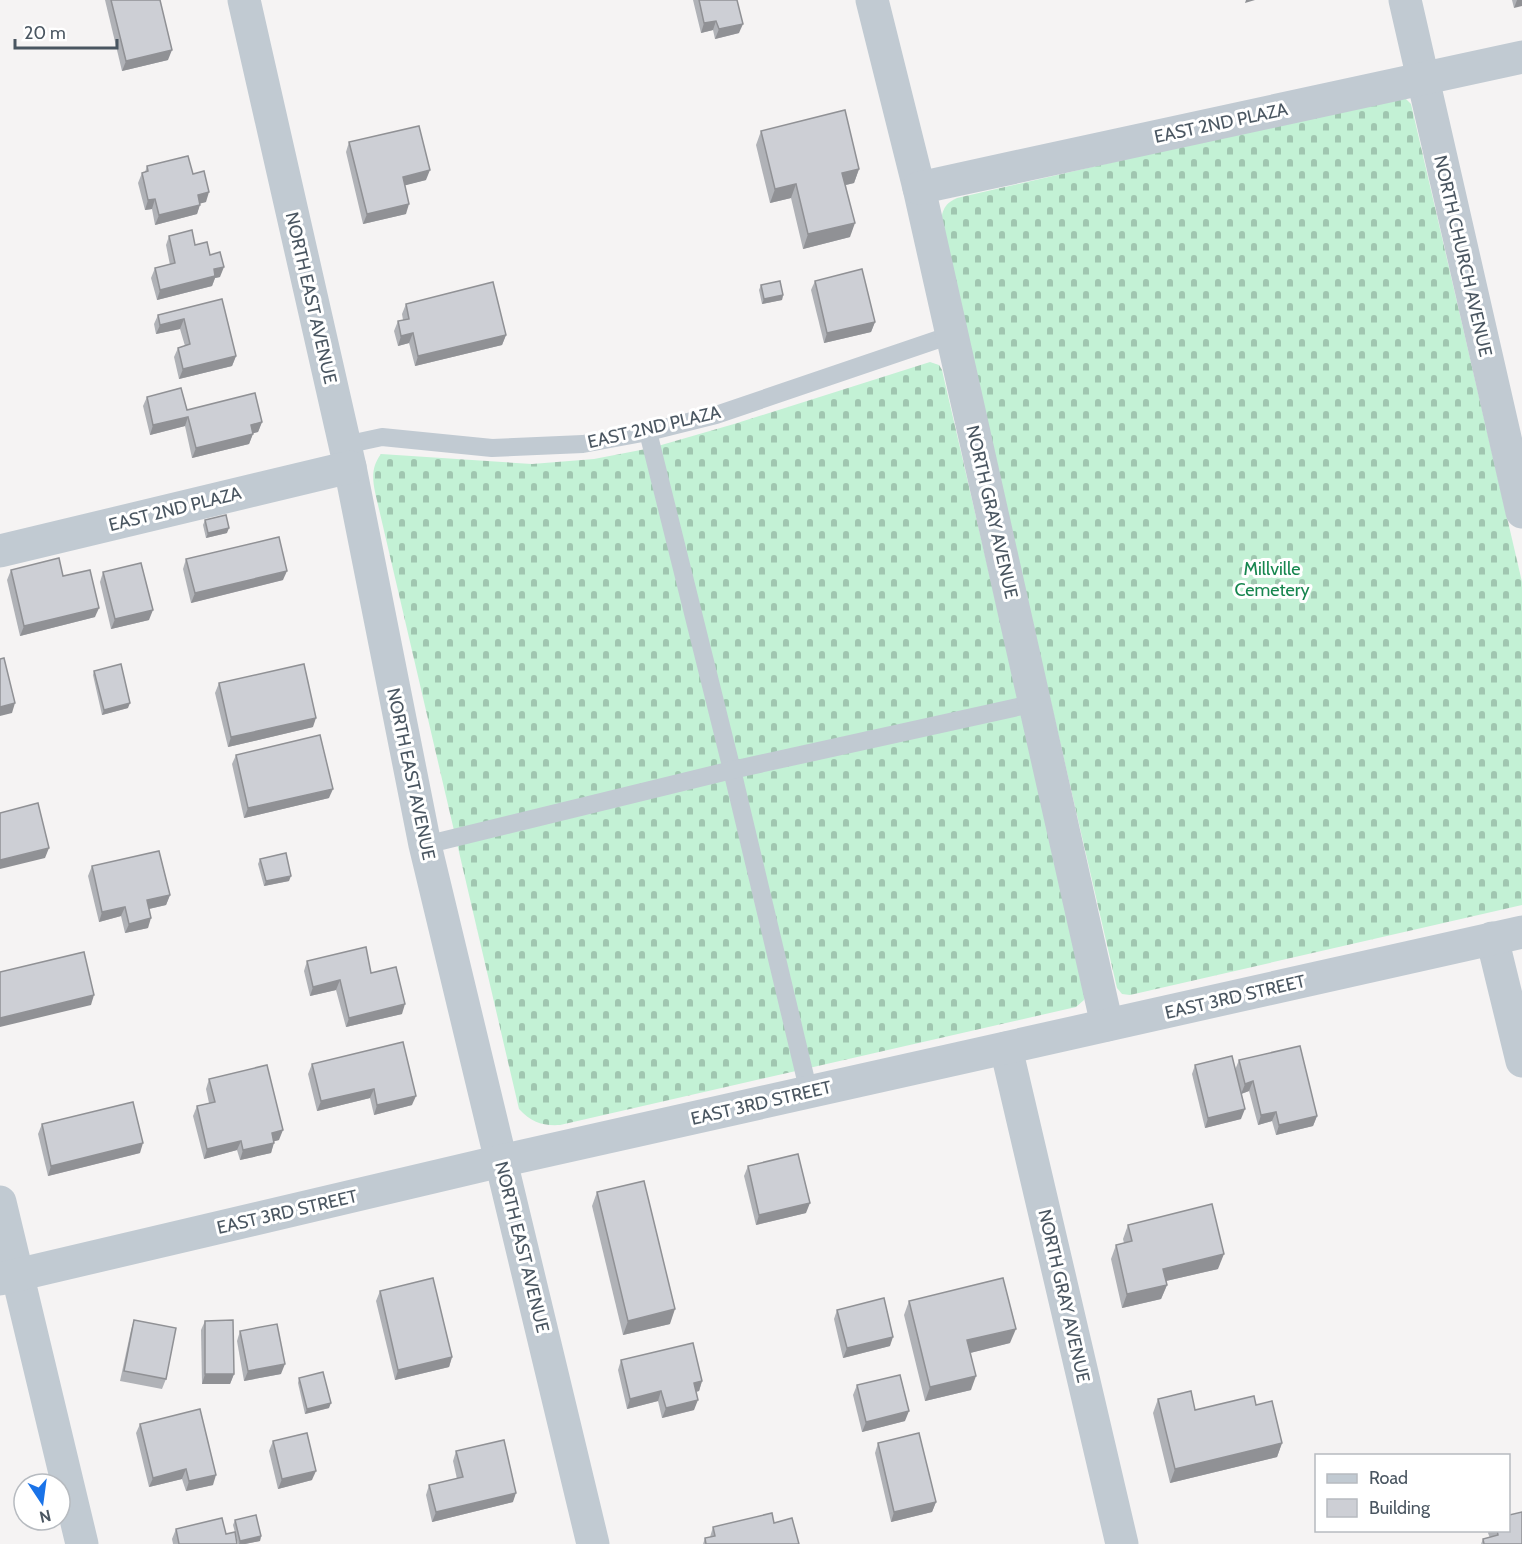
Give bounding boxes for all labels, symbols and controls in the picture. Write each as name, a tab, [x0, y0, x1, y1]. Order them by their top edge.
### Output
scale bar	[15, 12, 117, 50]
text: 20 m	[24, 22, 66, 44]
street label: EAST 2ND PLAZA	[1152, 98, 1290, 148]
street label: NORTH CHURCH AVENUE	[1429, 153, 1497, 359]
street label: NORTH EAST AVENUE	[281, 210, 341, 386]
street label: EAST 2ND PLAZA	[585, 401, 723, 453]
street label: NORTH GRAY AVENUE	[961, 423, 1023, 601]
street label: EAST 2ND PLAZA	[106, 482, 244, 536]
park label: Millville Cemetery	[1234, 558, 1310, 601]
street label: NORTH EAST AVENUE	[382, 686, 440, 862]
street label: EAST 3RD STREET	[1163, 970, 1308, 1024]
street label: EAST 3RD STREET	[689, 1076, 834, 1130]
street label: NORTH EAST AVENUE	[490, 1159, 554, 1335]
street label: EAST 3RD STREET	[215, 1185, 360, 1239]
street label: NORTH GRAY AVENUE	[1033, 1207, 1095, 1385]
legend	[1315, 1454, 1510, 1532]
text: Road	[1369, 1467, 1408, 1489]
north arrow	[12, 1472, 72, 1532]
text: Building	[1369, 1497, 1431, 1519]
text: N	[38, 1506, 53, 1527]

